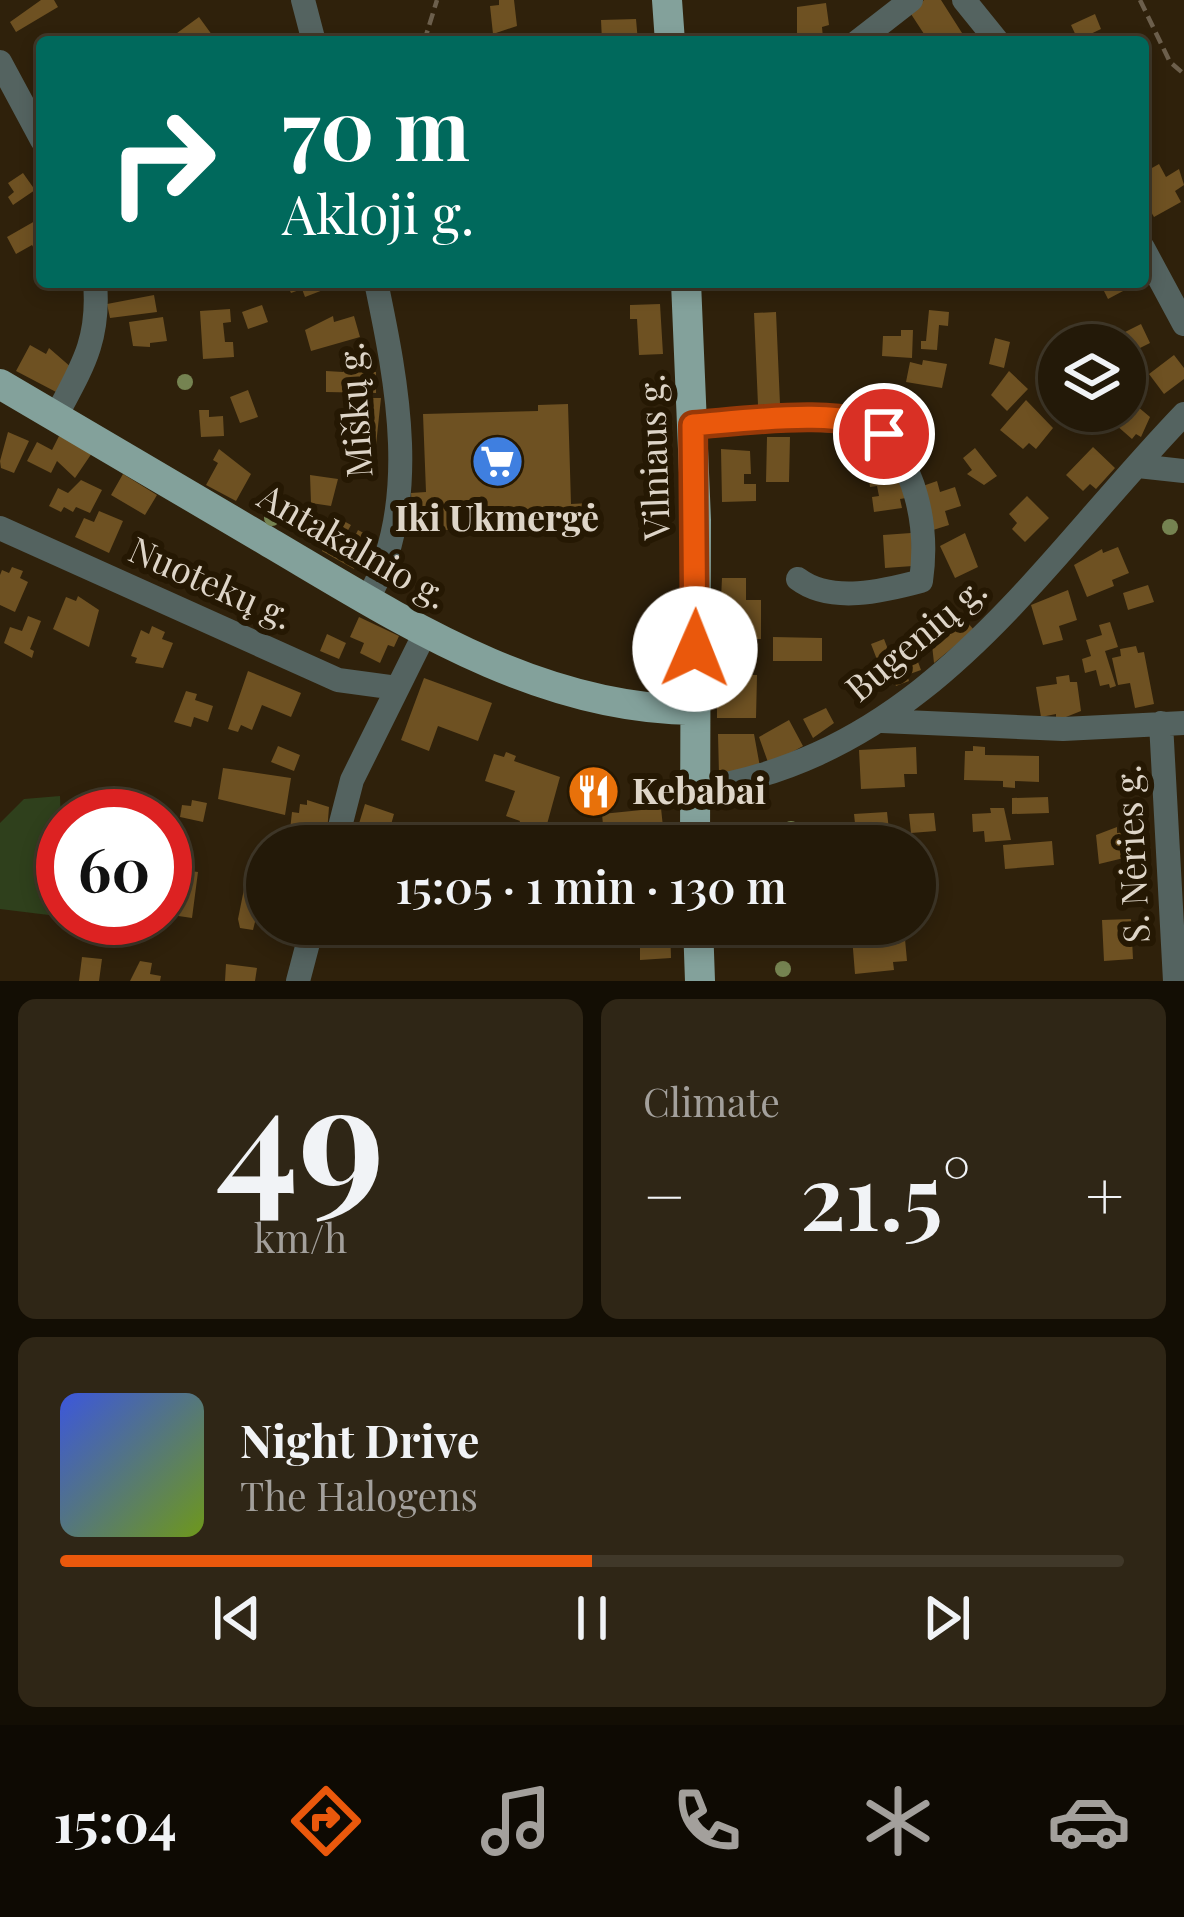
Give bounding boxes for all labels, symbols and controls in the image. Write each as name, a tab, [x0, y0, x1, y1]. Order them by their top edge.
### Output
text: 70 m	[282, 70, 470, 182]
icon: right	[84, 84, 240, 240]
text: Akloji g.	[282, 177, 474, 249]
map controls	[1038, 324, 1146, 432]
button: layers	[1038, 324, 1146, 432]
street label: Miškų g.	[324, 341, 382, 480]
street label: Vilniaus g.	[625, 373, 679, 542]
pin	[833, 383, 935, 485]
icon: arrive	[851, 401, 917, 467]
supermarket icon: Iki Ukmergė	[469, 434, 525, 490]
street label: Antakalnio g.	[250, 470, 458, 618]
place label: Iki Ukmergė	[395, 492, 599, 540]
street label: Nuotekų g.	[122, 524, 301, 639]
street label: Bugenių g.	[834, 564, 995, 711]
position arrow	[632, 586, 758, 712]
restaurant icon: Kebabai	[565, 763, 621, 819]
street label: S. Nėries g.	[1101, 764, 1159, 944]
place label: Kebabai	[632, 765, 766, 813]
speed limit sign: 60	[36, 789, 192, 945]
text: 15:05 · 1 min · 130 m	[395, 855, 787, 915]
text: 49	[216, 1029, 385, 1237]
text: Climate	[643, 1075, 780, 1127]
text: 21.5°	[800, 1134, 971, 1254]
text: −	[643, 1150, 686, 1238]
text: +	[1085, 1150, 1124, 1238]
text: km/h	[254, 1211, 347, 1263]
text: Night Drive	[240, 1409, 479, 1469]
text: The Halogens	[240, 1469, 478, 1521]
icon: previous	[204, 1585, 270, 1651]
icon: pause	[559, 1585, 625, 1651]
icon: next	[914, 1585, 980, 1651]
icon: directions	[284, 1779, 368, 1863]
icon: music	[474, 1779, 558, 1863]
icon: phone	[665, 1779, 749, 1863]
icon: climate	[856, 1779, 940, 1863]
icon: car	[1047, 1779, 1131, 1863]
text: 15:04	[53, 1785, 177, 1857]

